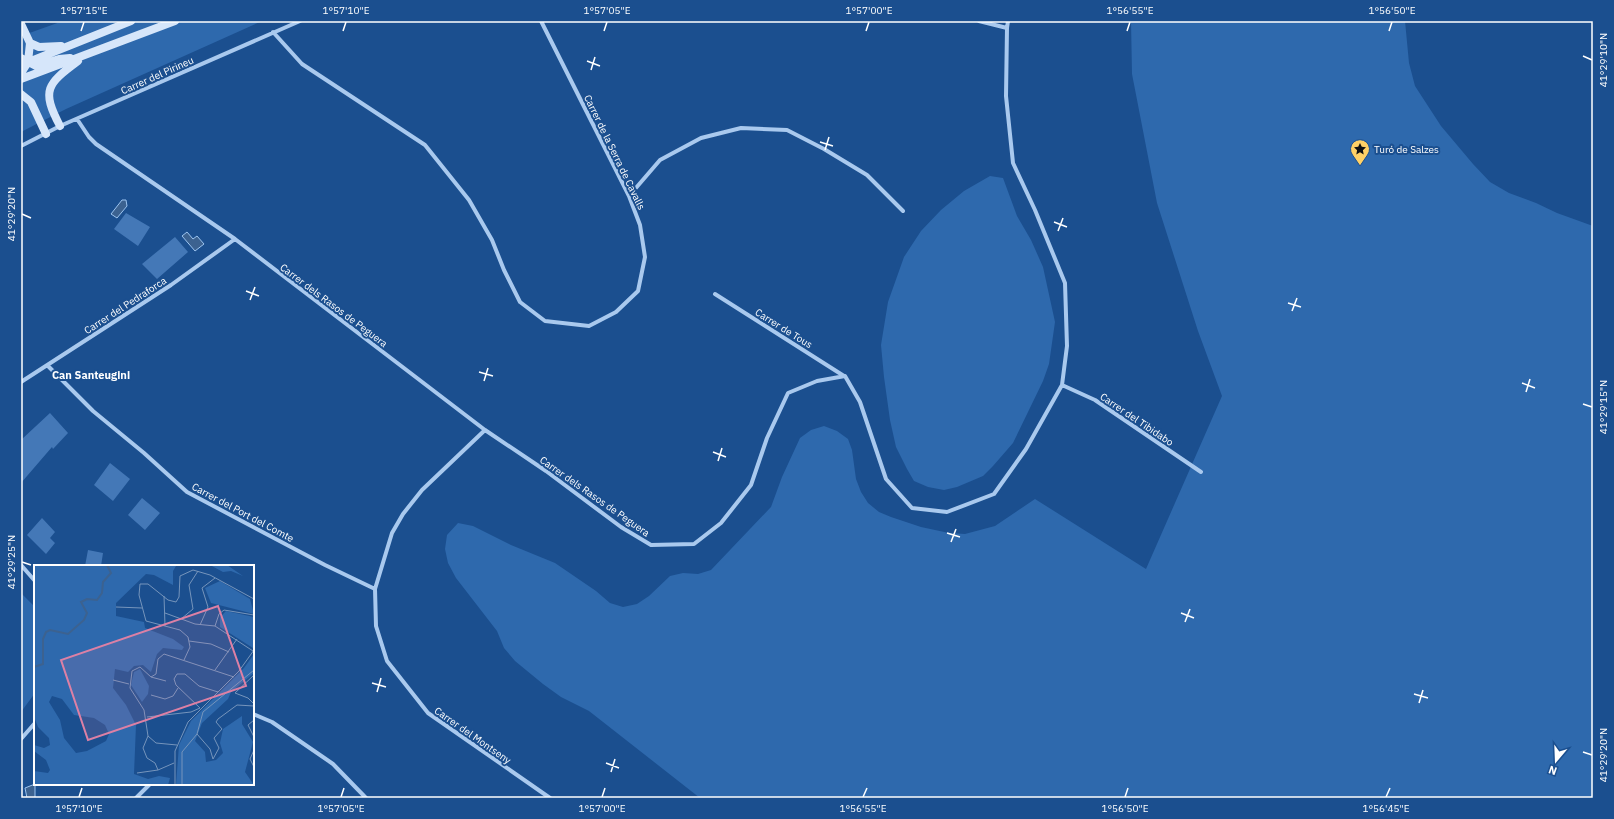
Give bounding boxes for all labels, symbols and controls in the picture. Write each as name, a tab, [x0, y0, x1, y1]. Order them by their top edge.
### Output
text: 1°57'15"E	[60, 4, 108, 17]
text: 1°57'10"E	[322, 4, 370, 17]
text: 1°57'05"E	[583, 4, 631, 17]
text: 1°57'00"E	[845, 4, 893, 17]
text: 1°56'55"E	[1106, 4, 1154, 17]
text: 1°56'50"E	[1368, 4, 1416, 17]
text: 41°29'10"N	[1597, 33, 1610, 87]
street label: Carrer del Pirineu	[119, 54, 196, 97]
street label: Carrer de la Serra de Cavalls	[581, 93, 648, 212]
place icon: Turó de Salzes	[1349, 138, 1371, 166]
place label: Turó de Salzes	[1374, 143, 1439, 156]
text: 41°29'20"N	[5, 187, 18, 241]
street label: Carrer dels Rasos de Peguera	[277, 261, 391, 351]
street label: Carrer del Pedraforca	[82, 274, 169, 337]
street label: Carrer de Tous	[753, 306, 815, 351]
district label: Can Santeugini	[52, 368, 130, 382]
text: 41°29'15"N	[1597, 380, 1610, 434]
street label: Carrer del Tibidabo	[1098, 390, 1176, 449]
street label: Carrer dels Rasos de Peguera	[537, 453, 653, 540]
street label: Carrer del Port del Comte	[190, 480, 296, 545]
text: 41°29'25"N	[5, 535, 18, 589]
inset map	[34, 565, 254, 785]
street label: Carrer del Montseny	[432, 704, 514, 767]
text: 41°29'20"N	[1597, 728, 1610, 782]
north arrow	[1536, 741, 1576, 781]
text: N	[1547, 763, 1559, 778]
text: 1°57'10"E	[55, 802, 103, 815]
text: 1°57'05"E	[317, 802, 365, 815]
text: 1°57'00"E	[578, 802, 626, 815]
text: 1°56'55"E	[839, 802, 887, 815]
text: 1°56'50"E	[1101, 802, 1149, 815]
text: 1°56'45"E	[1362, 802, 1410, 815]

